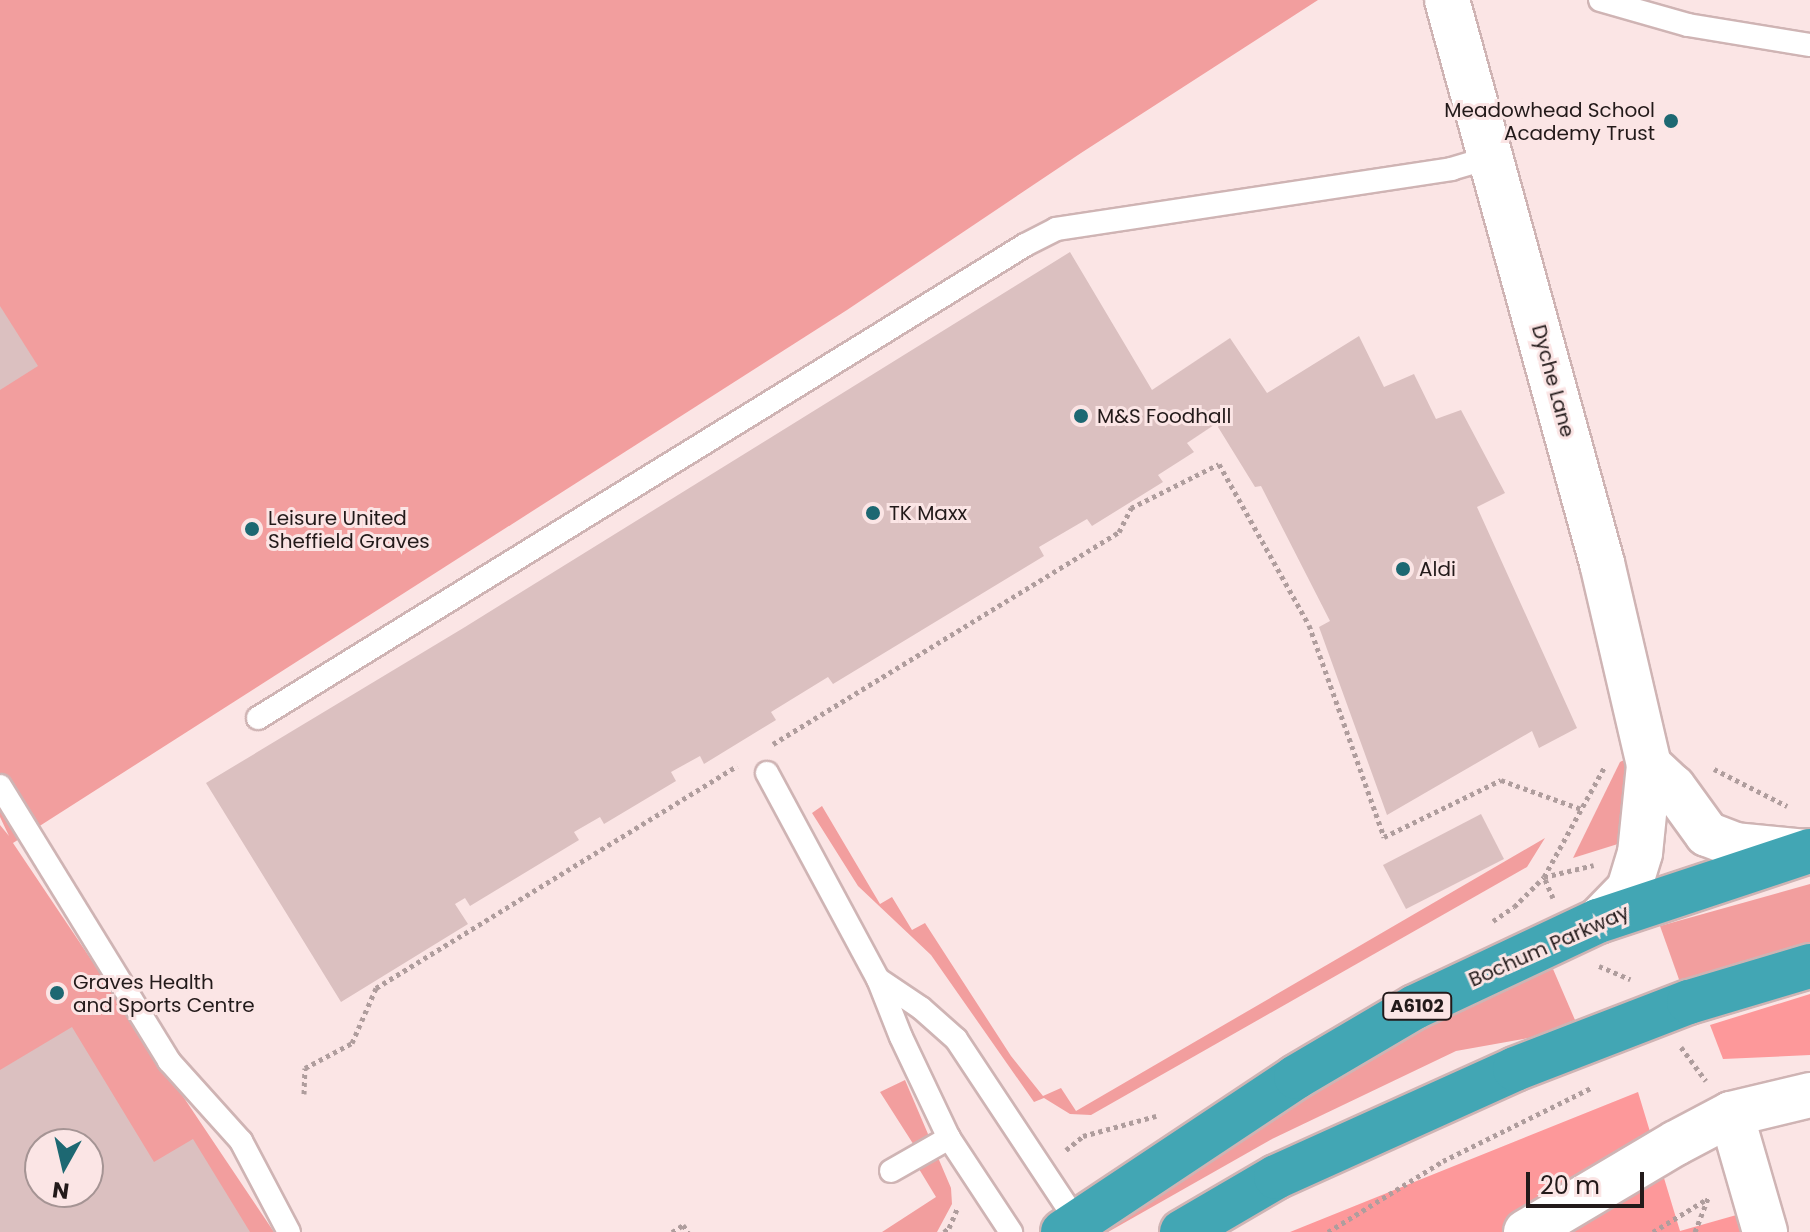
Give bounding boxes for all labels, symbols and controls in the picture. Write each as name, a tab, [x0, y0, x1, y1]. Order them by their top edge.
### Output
place label: Meadowhead School Academy Trust	[1444, 98, 1655, 145]
marker: Meadowhead School Academy Trust	[1662, 112, 1680, 130]
street label: Dyche Lane	[1526, 322, 1580, 440]
place label: M&S Foodhall	[1097, 404, 1231, 428]
marker: M&S Foodhall	[1072, 407, 1090, 425]
place label: TK Maxx	[889, 501, 967, 525]
marker: TK Maxx	[864, 504, 882, 522]
place label: Leisure United Sheffield Graves	[268, 506, 430, 553]
marker: Leisure United Sheffield Graves	[243, 520, 261, 538]
place label: Aldi	[1419, 557, 1456, 581]
marker: Aldi	[1394, 560, 1412, 578]
street label: Bochum Parkway	[1465, 900, 1633, 992]
place label: Graves Health and Sports Centre	[73, 970, 255, 1017]
marker: Graves Health and Sports Centre	[48, 984, 66, 1002]
road number: A6102	[1381, 992, 1453, 1020]
north arrow	[24, 1128, 104, 1208]
scale bar	[1530, 1156, 1648, 1206]
text: 20 m	[1540, 1169, 1600, 1202]
text: N	[51, 1174, 71, 1207]

